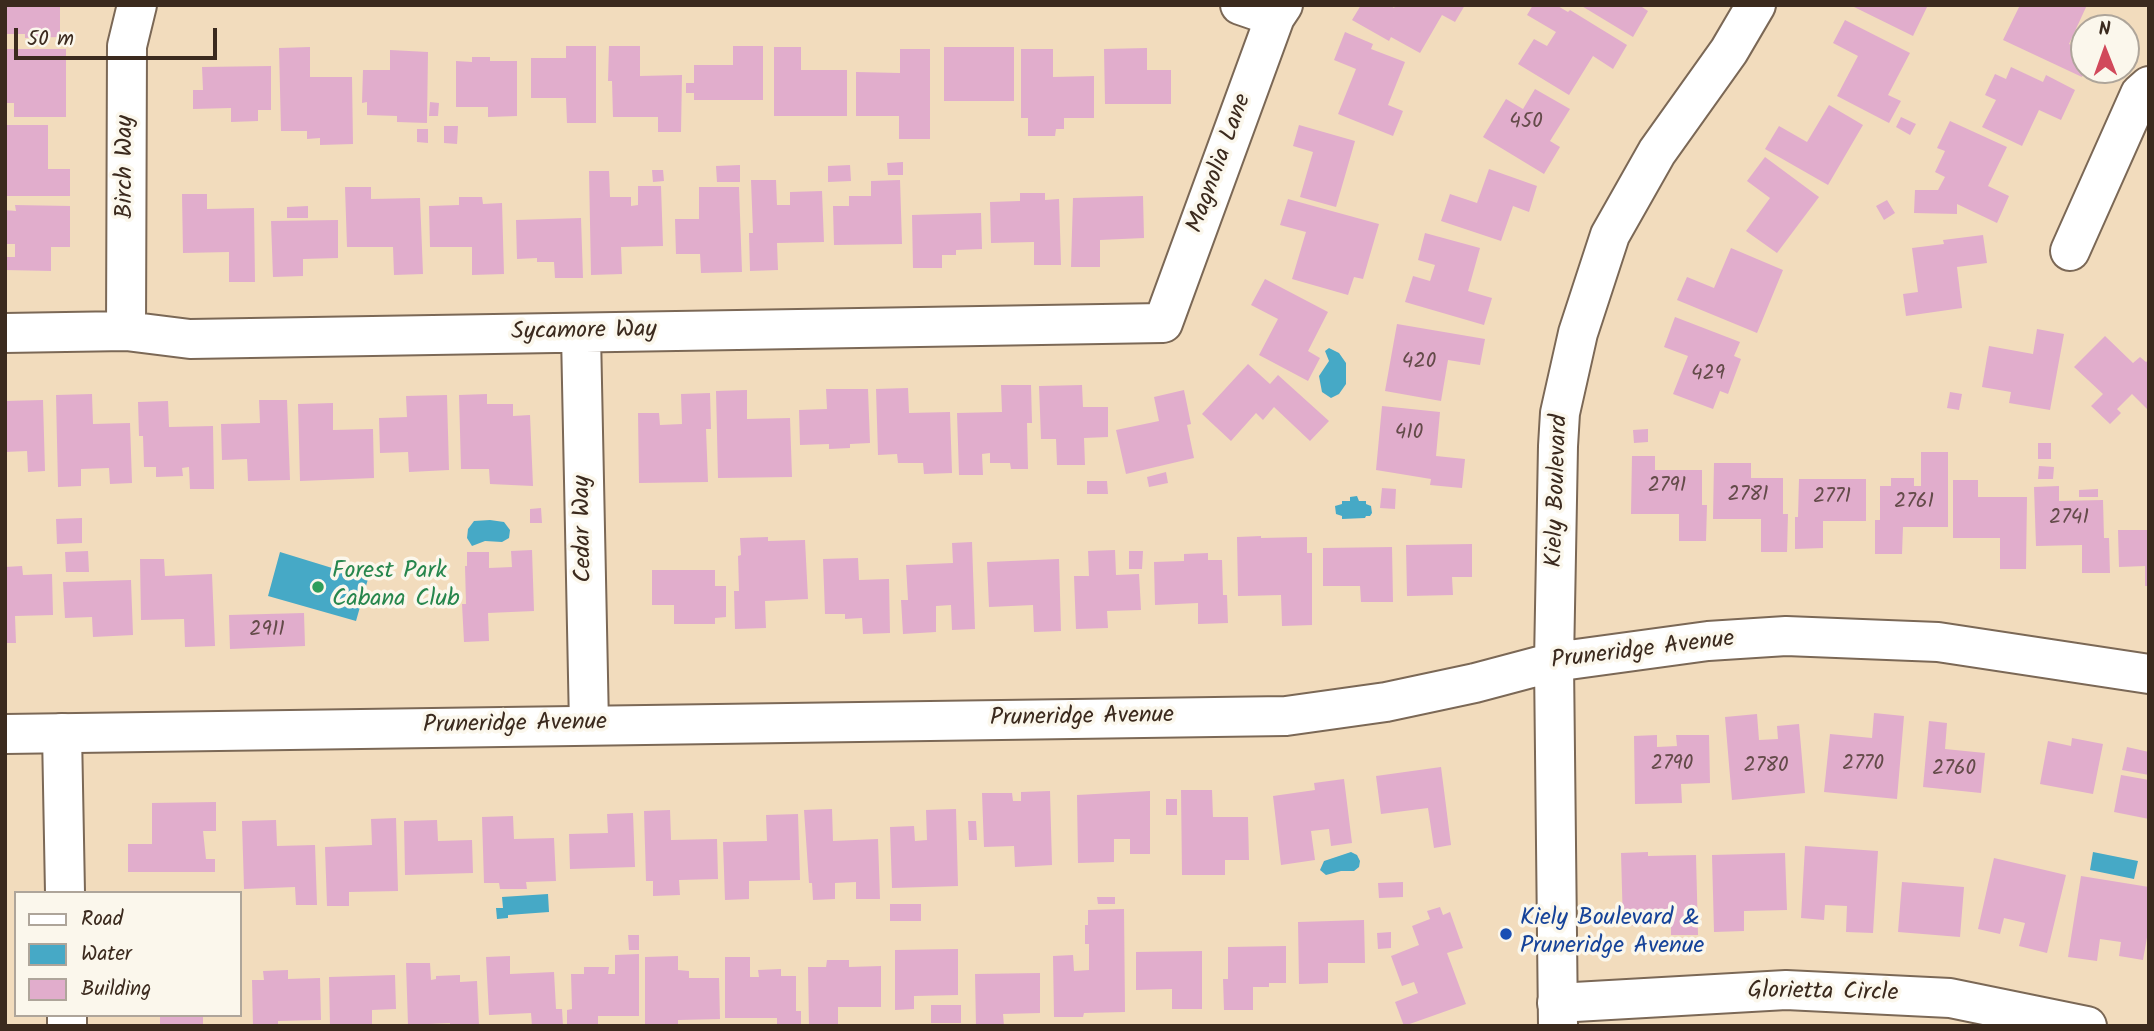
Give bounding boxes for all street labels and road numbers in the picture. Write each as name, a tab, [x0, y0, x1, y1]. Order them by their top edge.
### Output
street label: Magnolia Lane	[1183, 91, 1259, 237]
street label: Birch Way	[113, 115, 141, 219]
street label: Sycamore Way	[511, 317, 657, 349]
street label: Kiely Boulevard	[1542, 414, 1576, 568]
street label: Cedar Way	[570, 475, 600, 583]
street label: Pruneridge Avenue	[1550, 626, 1736, 678]
street label: Pruneridge Avenue	[990, 703, 1174, 735]
street label: Pruneridge Avenue	[423, 710, 607, 742]
street label: Glorietta Circle	[1747, 978, 1899, 1010]

